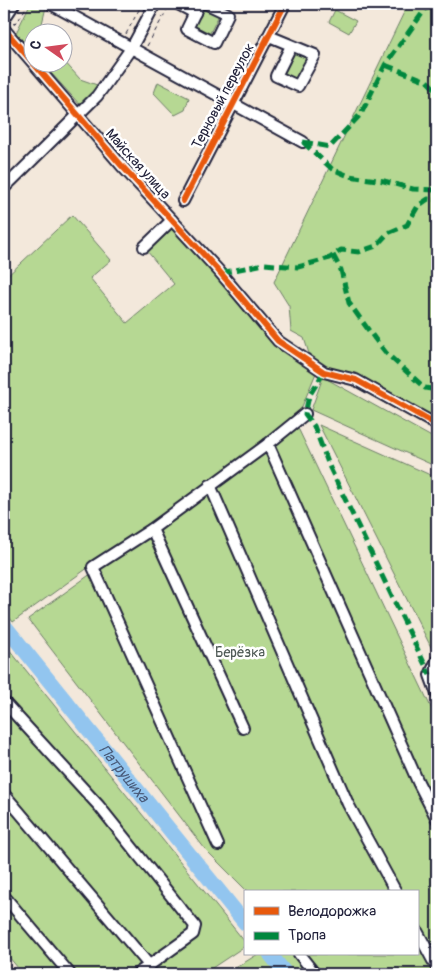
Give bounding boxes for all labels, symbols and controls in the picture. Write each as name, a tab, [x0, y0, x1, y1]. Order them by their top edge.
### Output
north arrow	[22, 22, 72, 72]
text: С	[27, 38, 45, 51]
street label: Терновый переулок	[188, 40, 258, 152]
street label: Майская улица	[102, 125, 174, 203]
park label: Берёзка	[215, 644, 265, 661]
water label: Патрушиха	[95, 741, 154, 807]
legend	[244, 890, 418, 956]
text: Велодорожка	[288, 902, 376, 921]
text: Тропа	[288, 926, 326, 945]

